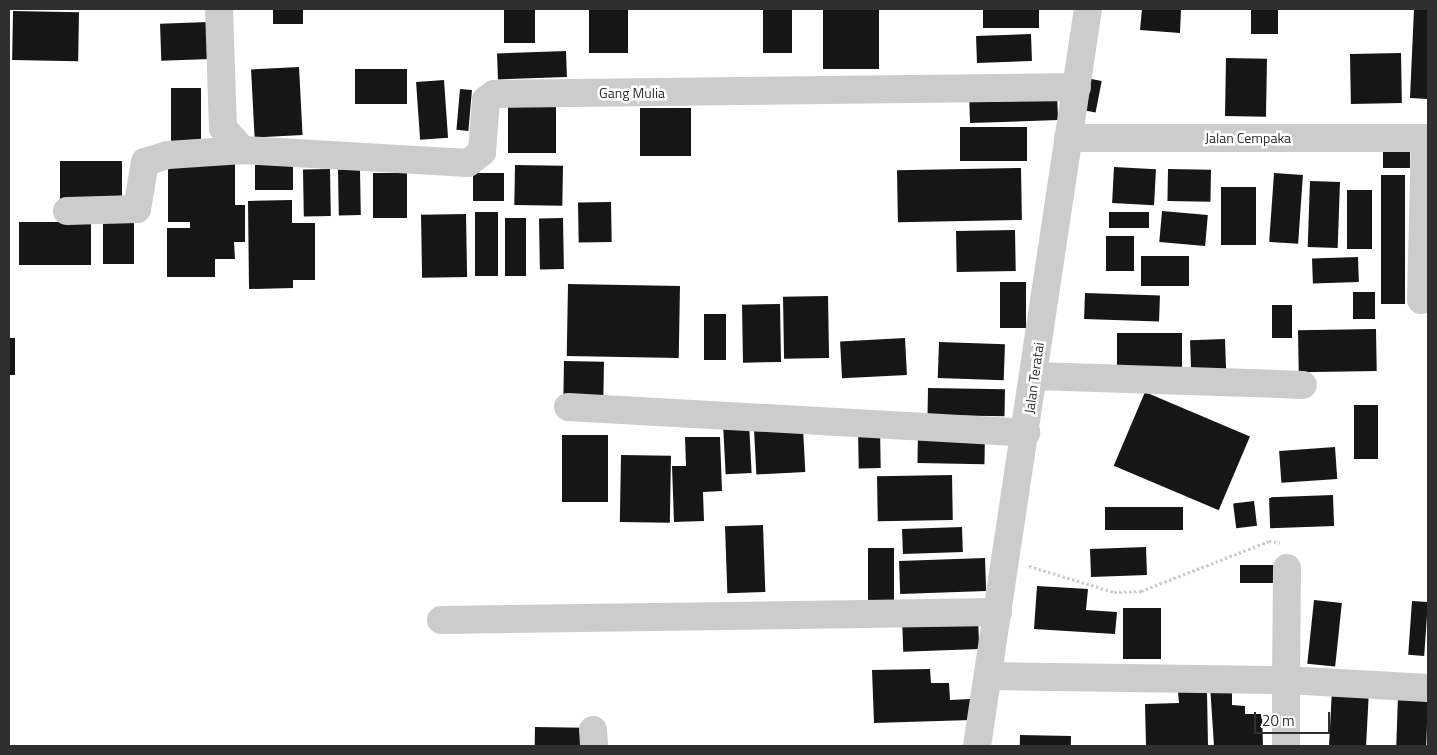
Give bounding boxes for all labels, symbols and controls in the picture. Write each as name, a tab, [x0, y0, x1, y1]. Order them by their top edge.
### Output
street label: Gang Mulia	[599, 85, 665, 101]
street label: Jalan Cempaka	[1205, 130, 1291, 146]
street label: Jalan Teratai	[1021, 341, 1047, 415]
scale bar	[1257, 702, 1333, 734]
text: 20 m	[1262, 709, 1295, 732]

